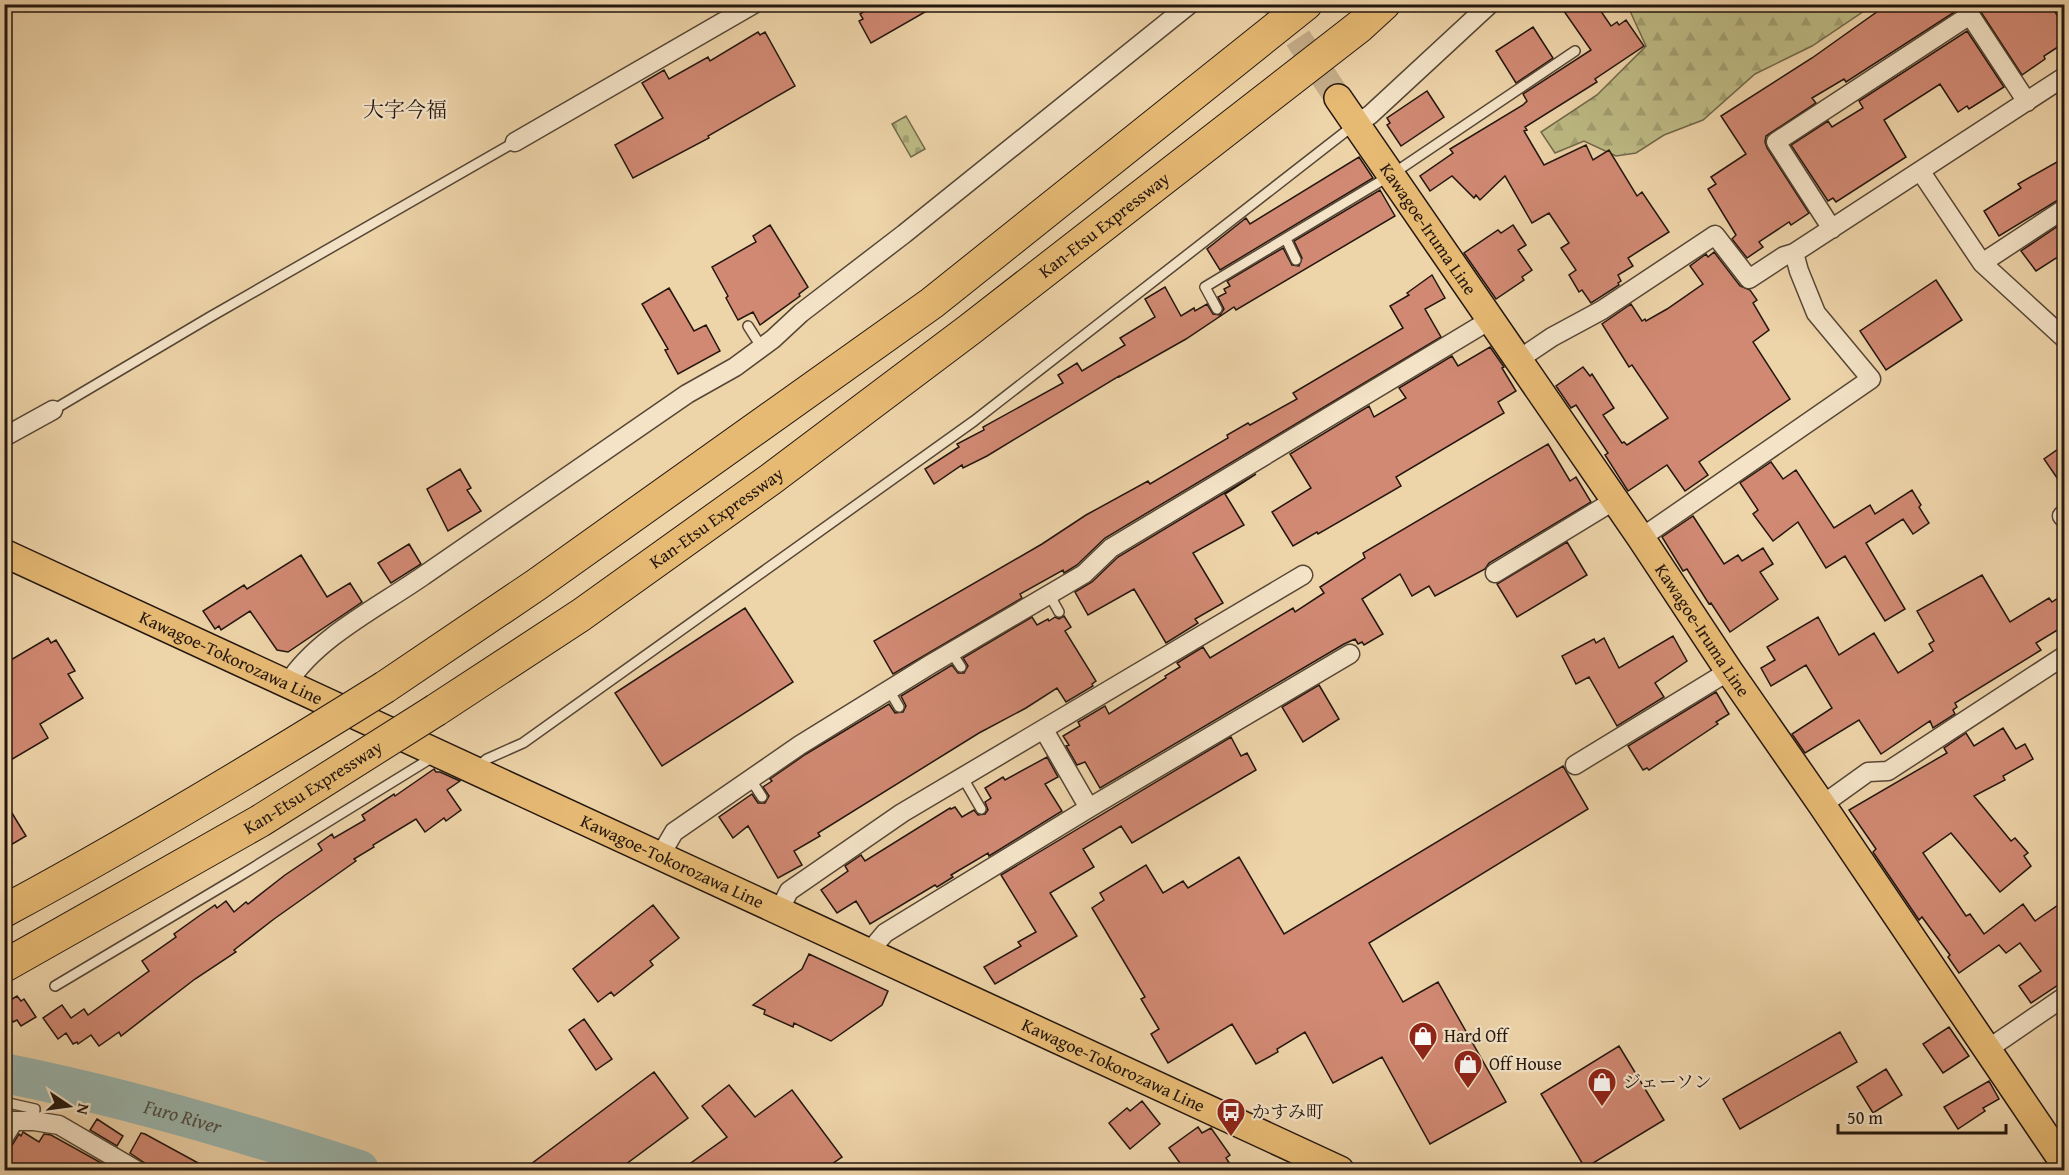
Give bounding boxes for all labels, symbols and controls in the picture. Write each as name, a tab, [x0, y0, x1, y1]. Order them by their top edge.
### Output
district label: 大字今福	[363, 94, 447, 125]
street label: Kawagoe-Iruma Line	[1373, 157, 1484, 300]
street label: Kan-Etsu Expressway	[1033, 165, 1175, 284]
street label: Kan-Etsu Expressway	[643, 460, 789, 575]
street label: Kawagoe-Iruma Line	[1648, 558, 1757, 702]
street label: Kawagoe-Tokorozawa Line	[135, 603, 327, 711]
street label: Kan-Etsu Expressway	[238, 733, 388, 841]
street label: Kawagoe-Tokorozawa Line	[576, 807, 768, 915]
street label: Kawagoe-Tokorozawa Line	[1018, 1011, 1210, 1119]
shop icon: Hard Off	[1407, 1020, 1439, 1062]
place label: Hard Off	[1444, 1022, 1510, 1049]
shop icon: Off House	[1452, 1048, 1484, 1090]
place label: Off House	[1489, 1050, 1562, 1077]
shop icon: ジェーソン	[1586, 1066, 1618, 1108]
place label: ジェーソン	[1623, 1068, 1712, 1095]
north arrow	[39, 1076, 99, 1136]
water label: Furo River	[140, 1091, 226, 1141]
bus stop icon: かすみ町	[1215, 1096, 1247, 1138]
scale bar	[1838, 1097, 2006, 1135]
place label: かすみ町	[1252, 1098, 1324, 1125]
text: N	[71, 1101, 97, 1118]
text: 50 m	[1847, 1104, 1883, 1131]

